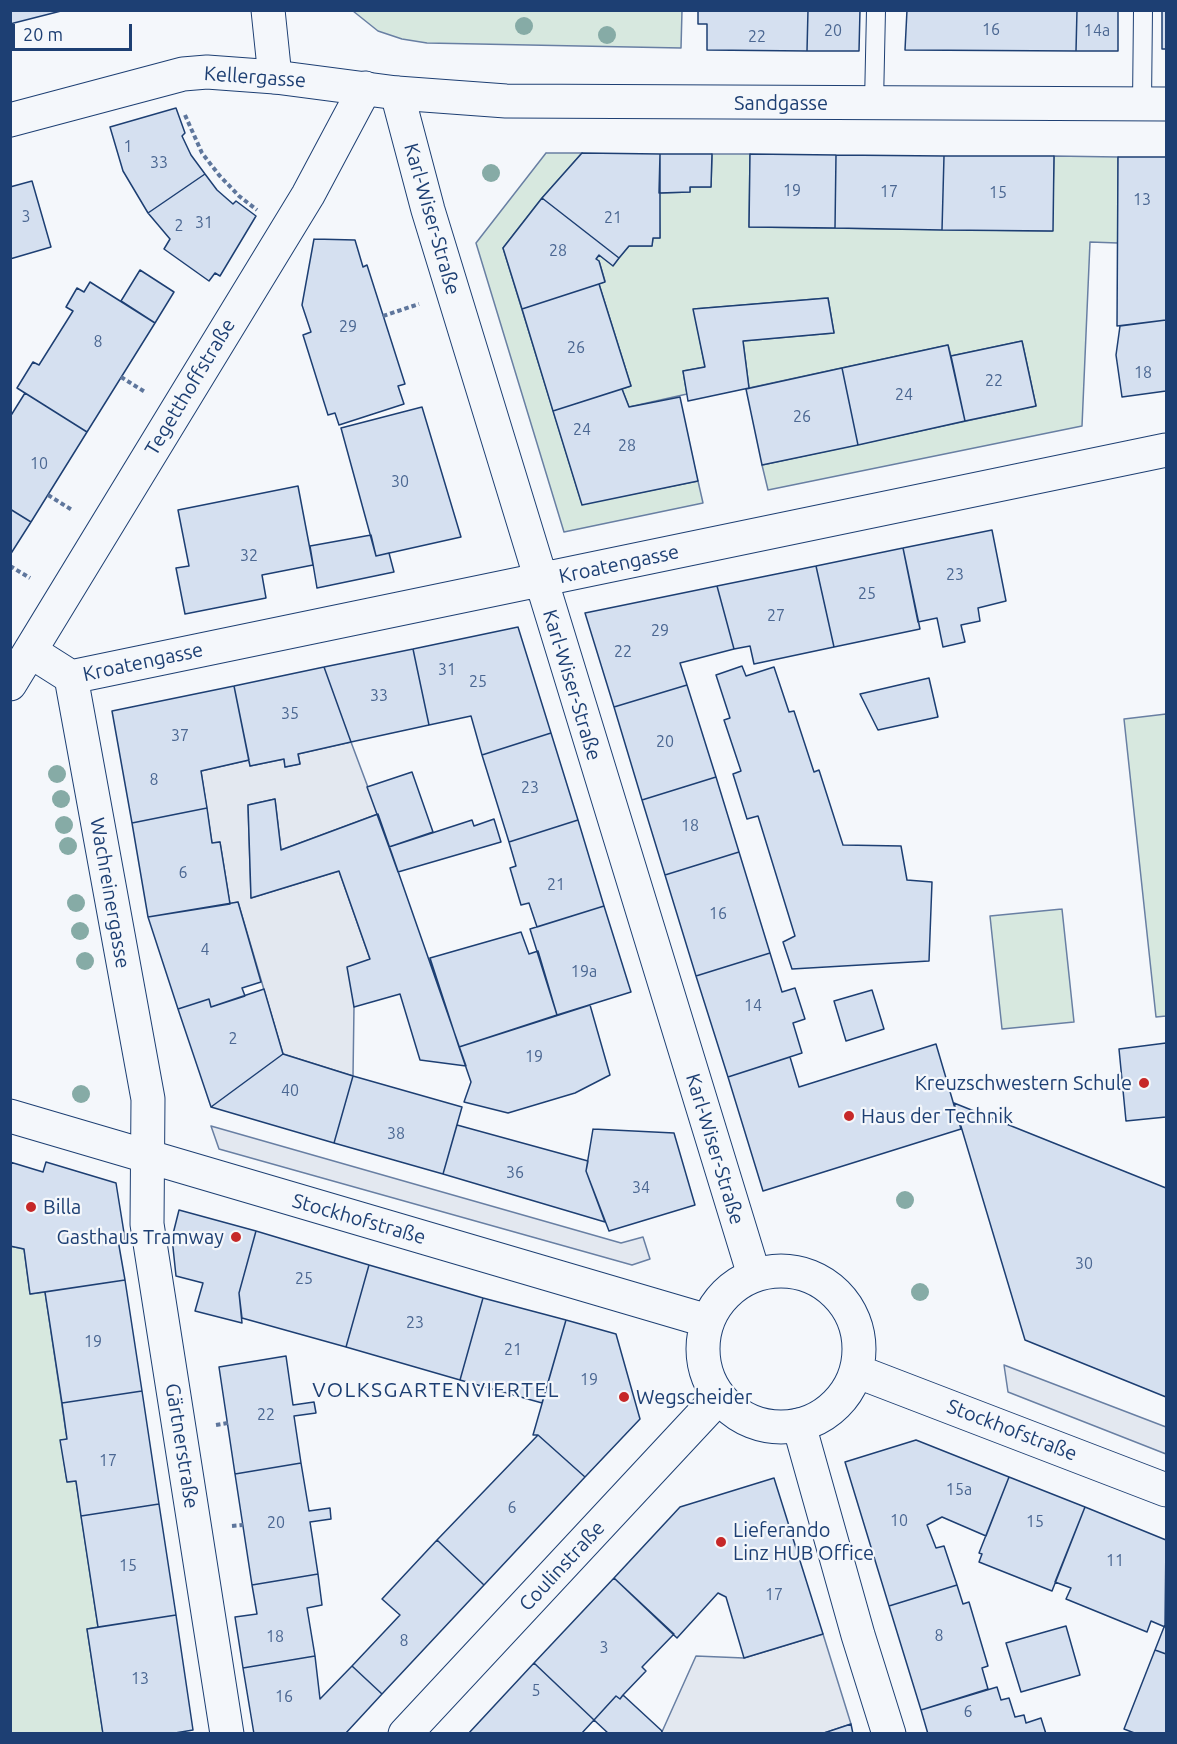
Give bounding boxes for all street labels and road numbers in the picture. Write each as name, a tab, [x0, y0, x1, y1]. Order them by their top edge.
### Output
street label: Kellergasse	[203, 61, 307, 93]
street label: Sandgasse	[734, 91, 828, 115]
street label: Karl-Wiser-Straße	[399, 140, 465, 298]
street label: Tegetthoffstraße	[140, 314, 240, 460]
street label: Kroatengasse	[557, 540, 681, 588]
street label: Karl-Wiser-Straße	[538, 607, 606, 763]
street label: Kroatengasse	[81, 638, 205, 686]
street label: Wachreinergasse	[85, 816, 135, 970]
street label: Karl-Wiser-Straße	[681, 1071, 749, 1227]
street label: Stockhofstraße	[290, 1188, 428, 1250]
street label: Gärtnerstraße	[160, 1382, 204, 1510]
street label: Stockhofstraße	[943, 1394, 1081, 1466]
street label: Coulinstraße	[514, 1516, 610, 1616]

